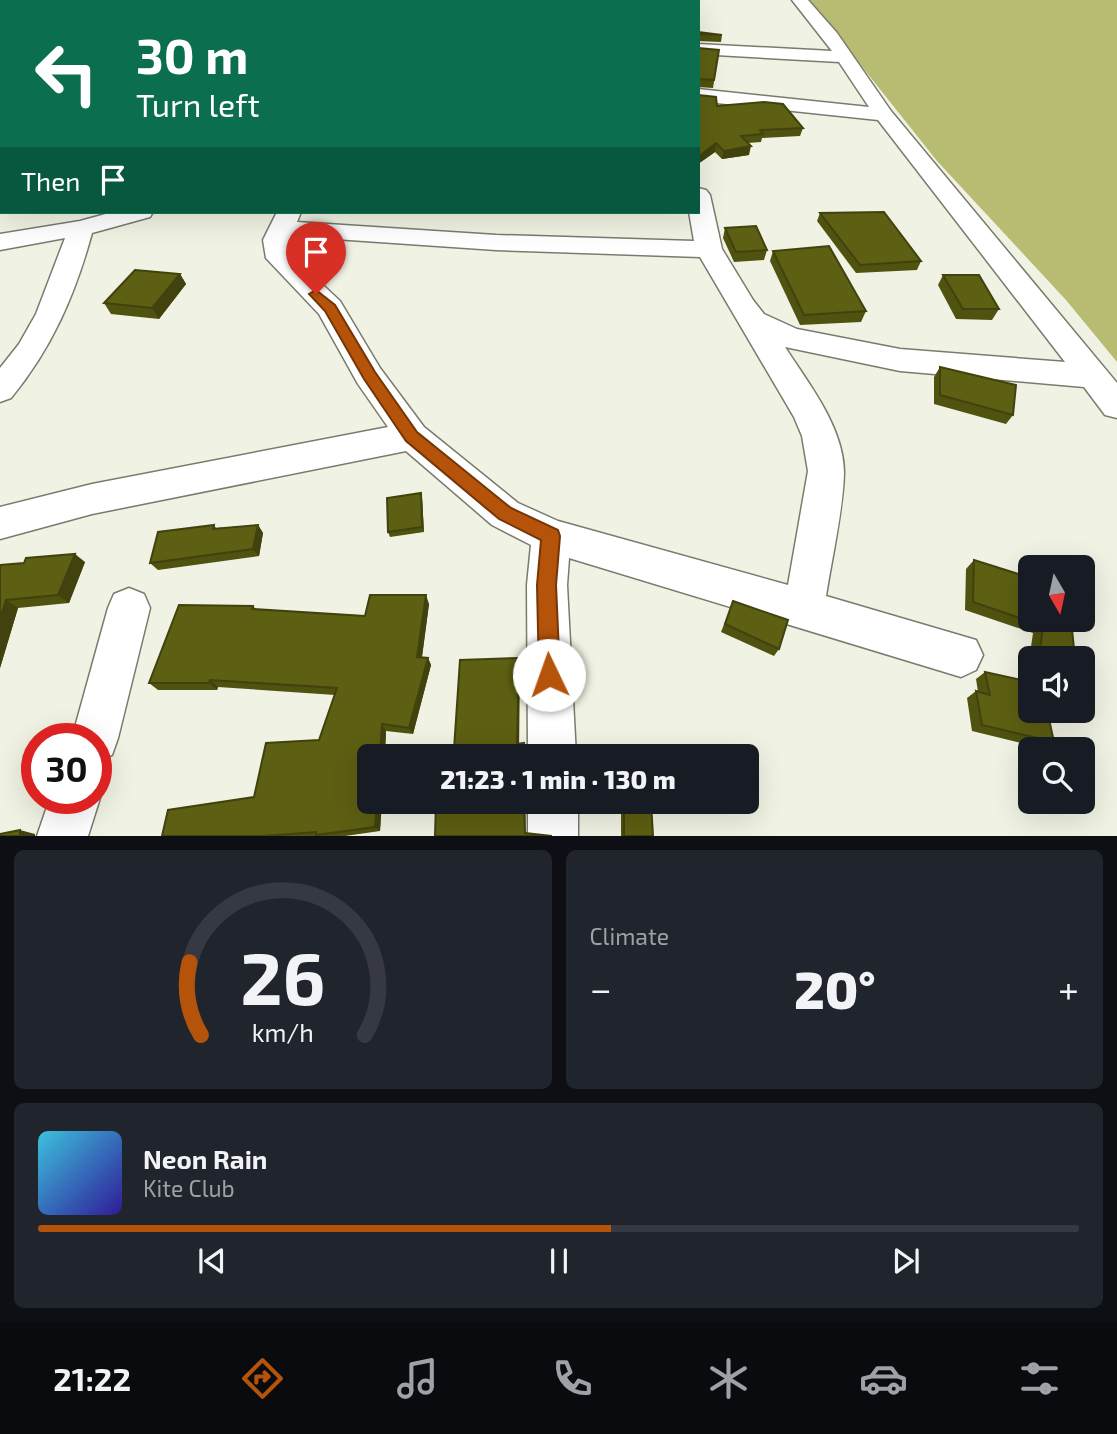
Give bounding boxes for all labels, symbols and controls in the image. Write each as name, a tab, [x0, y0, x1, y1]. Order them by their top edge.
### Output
text: 30 m	[136, 25, 248, 84]
icon: left	[21, 28, 112, 119]
text: Turn left	[136, 85, 260, 123]
icon: arrive	[94, 161, 132, 199]
text: Then	[21, 165, 80, 196]
pin	[286, 222, 346, 294]
icon: arrive	[297, 233, 335, 271]
north arrow	[1018, 555, 1096, 632]
map controls	[1018, 555, 1095, 814]
position arrow	[512, 638, 586, 712]
button: sound	[1018, 646, 1095, 723]
speed limit sign: 30	[21, 723, 112, 814]
button: search	[1018, 737, 1095, 814]
text: 21:23 · 1 min · 130 m	[440, 763, 676, 794]
text: Climate	[590, 922, 669, 950]
text: 26	[240, 933, 325, 1021]
text: 20°	[794, 957, 876, 1019]
text: −	[590, 965, 612, 1011]
text: +	[1058, 965, 1079, 1011]
text: km/h	[252, 1017, 314, 1047]
text: Neon Rain	[143, 1143, 267, 1174]
text: Kite Club	[143, 1174, 235, 1202]
icon: previous	[193, 1242, 231, 1280]
icon: pause	[540, 1242, 578, 1280]
icon: next	[887, 1242, 925, 1280]
icon: directions	[238, 1354, 287, 1403]
icon: music	[393, 1354, 442, 1403]
icon: phone	[548, 1354, 597, 1403]
icon: climate	[704, 1354, 753, 1403]
icon: car	[859, 1354, 908, 1403]
icon: filters	[1015, 1354, 1064, 1403]
text: 21:22	[53, 1359, 131, 1397]

